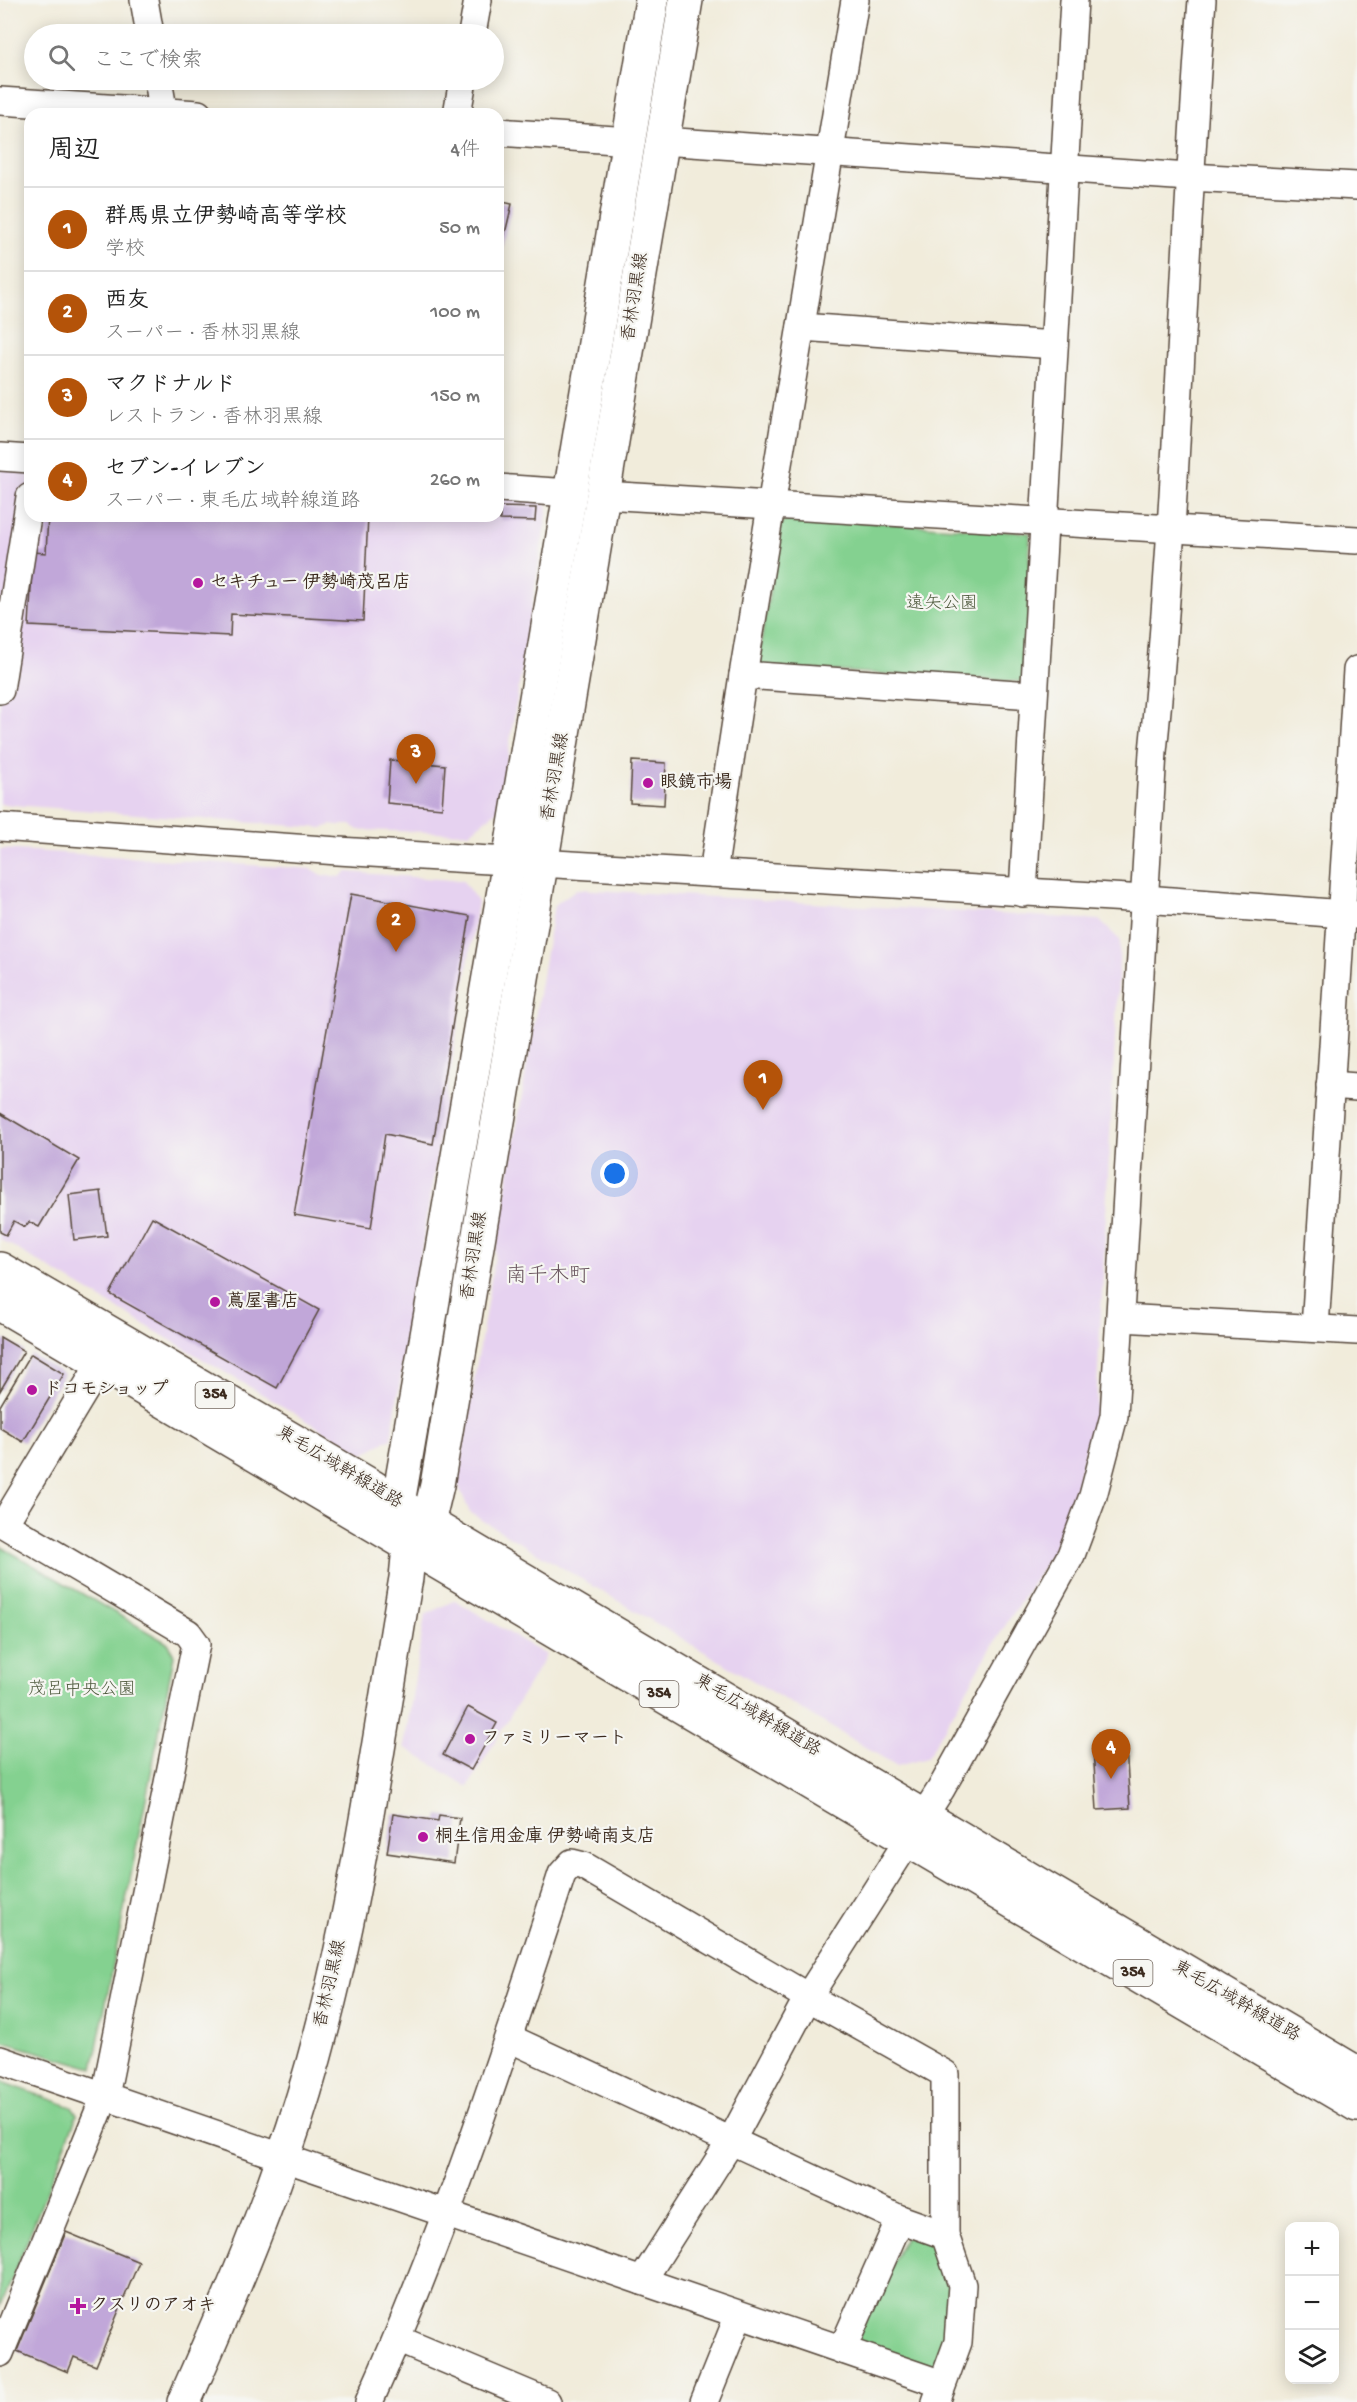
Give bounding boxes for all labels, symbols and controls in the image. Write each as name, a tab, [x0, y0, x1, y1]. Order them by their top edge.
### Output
search box	[24, 24, 504, 90]
icon: search	[45, 41, 78, 74]
text: ここで検索	[93, 49, 203, 75]
text: 周辺	[48, 137, 100, 168]
text: 4件	[451, 140, 480, 163]
text: 群馬県立伊勢崎高等学校	[105, 205, 347, 231]
text: 1	[63, 218, 72, 241]
text: 50 m	[439, 218, 480, 241]
text: 学校	[105, 239, 145, 262]
street label: 香林羽黒線	[618, 251, 653, 343]
text: 西友	[105, 289, 149, 315]
text: 2	[63, 302, 72, 325]
text: 100 m	[430, 302, 480, 325]
text: スーパー · 香林羽黒線	[105, 323, 300, 346]
text: マクドナルド	[105, 373, 236, 399]
text: 3	[62, 386, 73, 409]
text: 150 m	[431, 386, 480, 409]
text: レストラン · 香林羽黒線	[105, 407, 322, 430]
text: セブン-イレブン	[105, 457, 266, 483]
text: 4	[63, 470, 72, 493]
text: 260 m	[430, 470, 480, 493]
text: スーパー · 東毛広域幹線道路	[105, 491, 360, 514]
place label: セキチュー 伊勢崎茂呂店	[210, 572, 411, 594]
marker: セキチュー 伊勢崎茂呂店	[191, 576, 205, 590]
park label: 遠矢公園	[906, 593, 978, 615]
street label: 香林羽黒線	[537, 731, 574, 823]
pin: 3	[396, 734, 436, 784]
place label: 眼鏡市場	[660, 772, 732, 794]
marker: 眼鏡市場	[641, 776, 655, 790]
pin: 2	[376, 902, 416, 952]
pin: 1	[744, 1060, 783, 1110]
your location	[600, 1159, 629, 1188]
street label: 香林羽黒線	[457, 1210, 492, 1302]
district label: 南千木町	[506, 1263, 590, 1290]
place label: 蔦屋書店	[227, 1291, 299, 1313]
marker: 蔦屋書店	[208, 1295, 222, 1309]
place label: ドコモショップ	[44, 1379, 169, 1401]
road number: 354	[196, 1382, 234, 1408]
marker: ドコモショップ	[25, 1383, 39, 1397]
street label: 東毛広域幹線道路	[272, 1421, 407, 1514]
street label: 東毛広域幹線道路	[690, 1669, 825, 1762]
park label: 茂呂中央公園	[28, 1679, 136, 1701]
road number: 354	[640, 1681, 678, 1707]
place label: ファミリーマート	[482, 1729, 627, 1750]
pin: 4	[1092, 1730, 1130, 1779]
marker: ファミリーマート	[463, 1732, 477, 1746]
place label: 桐生信用金庫 伊勢崎南支店	[435, 1825, 655, 1848]
marker: 桐生信用金庫 伊勢崎南支店	[416, 1830, 430, 1844]
street label: 香林羽黒線	[310, 1938, 351, 2030]
street label: 東毛広域幹線道路	[1168, 1956, 1304, 2047]
road number: 354	[1114, 1960, 1152, 1986]
map controls	[1285, 2222, 1339, 2384]
button: +	[1285, 2222, 1339, 2276]
button: −	[1285, 2276, 1339, 2330]
place label: クスリのアオキ	[90, 2296, 216, 2317]
marker: クスリのアオキ	[71, 2299, 85, 2313]
button: layers	[1285, 2330, 1339, 2384]

